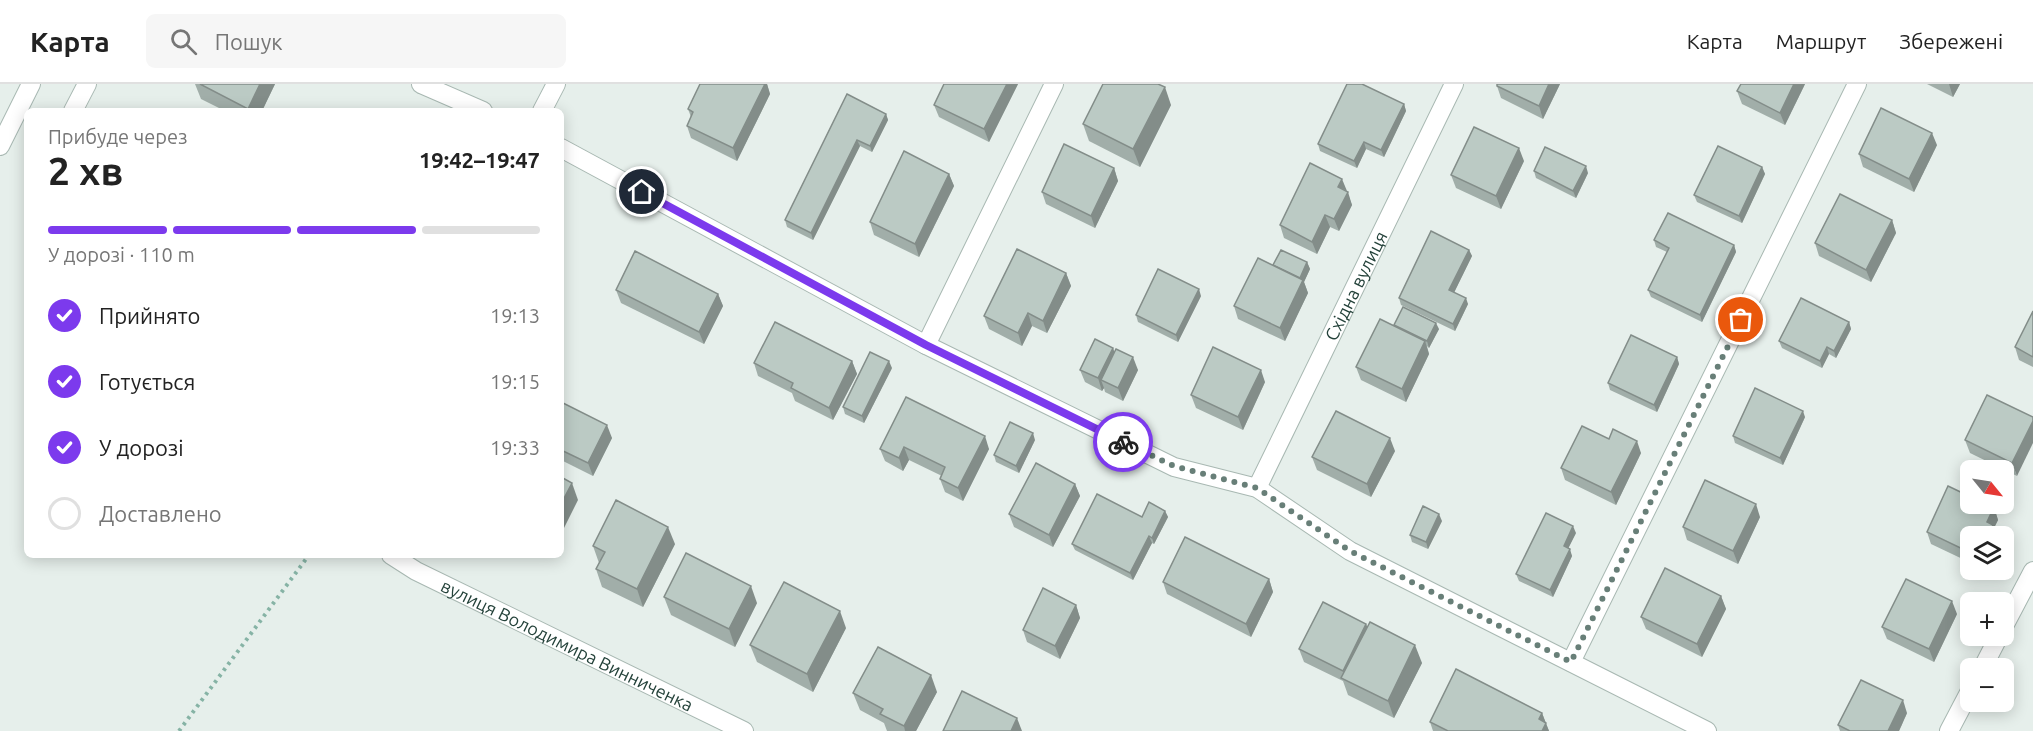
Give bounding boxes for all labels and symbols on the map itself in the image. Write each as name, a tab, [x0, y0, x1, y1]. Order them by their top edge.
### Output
pin	[616, 166, 667, 217]
street label: Східна вулиця	[1321, 228, 1391, 344]
pin	[1715, 294, 1766, 345]
courier	[1093, 412, 1153, 472]
north arrow	[1960, 460, 2014, 514]
street label: вулиця Володимира Винниченка	[438, 575, 697, 715]

